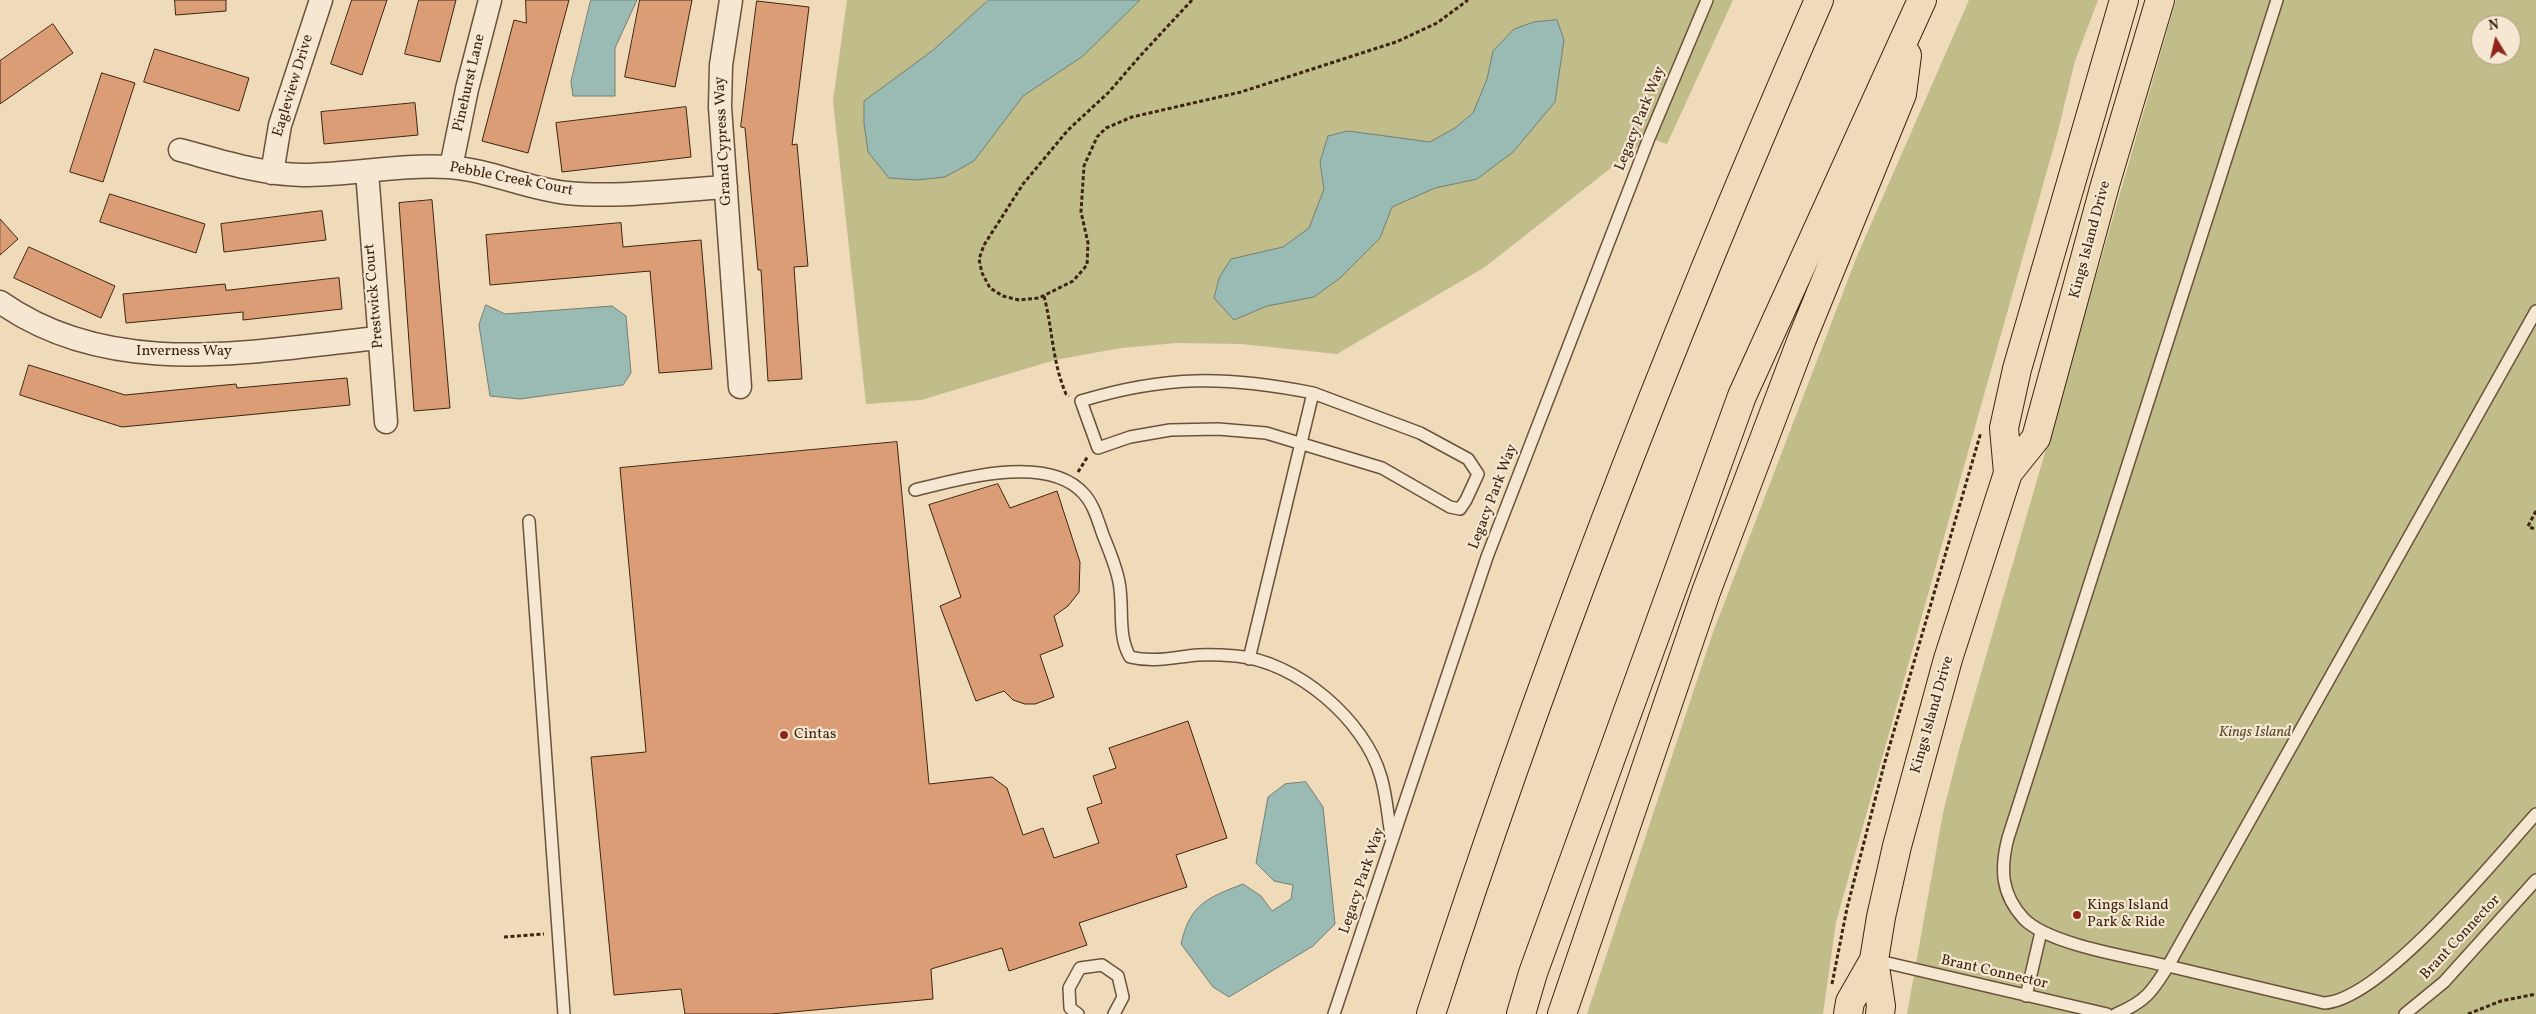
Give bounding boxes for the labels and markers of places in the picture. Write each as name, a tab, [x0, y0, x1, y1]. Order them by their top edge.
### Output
place label: Cintas	[794, 726, 836, 744]
marker: Cintas	[778, 729, 790, 741]
place label: Kings Island Park & Ride	[2087, 897, 2169, 932]
marker: Kings Island Park & Ride	[2071, 909, 2083, 921]

